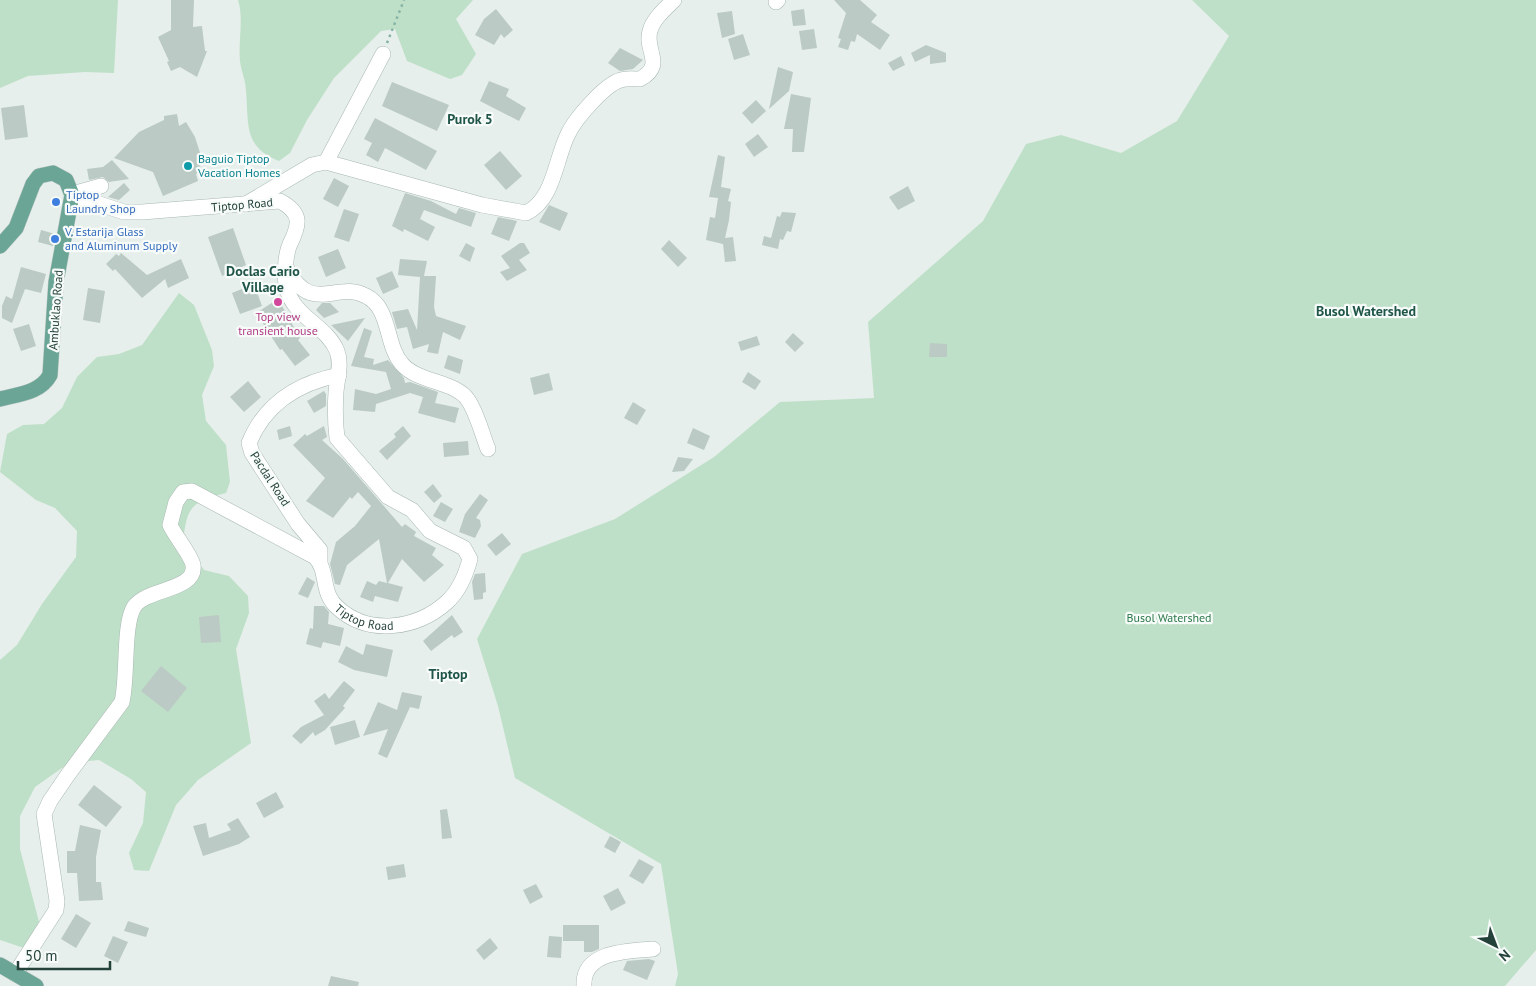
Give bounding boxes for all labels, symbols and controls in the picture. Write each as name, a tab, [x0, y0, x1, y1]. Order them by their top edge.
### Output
district label: Purok 5	[447, 110, 493, 128]
place label: Baguio Tiptop Vacation Homes	[197, 151, 280, 180]
marker: Baguio Tiptop Vacation Homes	[182, 160, 194, 172]
place label: Tiptop Laundry Shop	[66, 187, 136, 216]
street label: Tiptop Road	[210, 194, 273, 215]
marker: Tiptop Laundry Shop	[50, 196, 62, 208]
place label: V. Estarija Glass and Aluminum Supply	[64, 224, 178, 253]
marker: V. Estarija Glass and Aluminum Supply	[49, 233, 61, 245]
district label: Doclas Cario Village	[226, 262, 300, 296]
street label: Ambuklao Road	[45, 270, 66, 350]
marker: Top view transient house	[272, 296, 284, 308]
district label: Busol Watershed	[1316, 302, 1416, 320]
place label: Top view transient house	[238, 309, 318, 338]
street label: Pacdal Road	[247, 449, 294, 509]
street label: Tiptop Road	[332, 601, 394, 633]
park label: Busol Watershed	[1126, 610, 1212, 625]
district label: Tiptop	[428, 665, 468, 683]
north arrow	[1471, 921, 1521, 971]
scale bar	[18, 938, 110, 970]
text: 50 m	[25, 946, 58, 965]
text: N	[1495, 946, 1514, 965]

